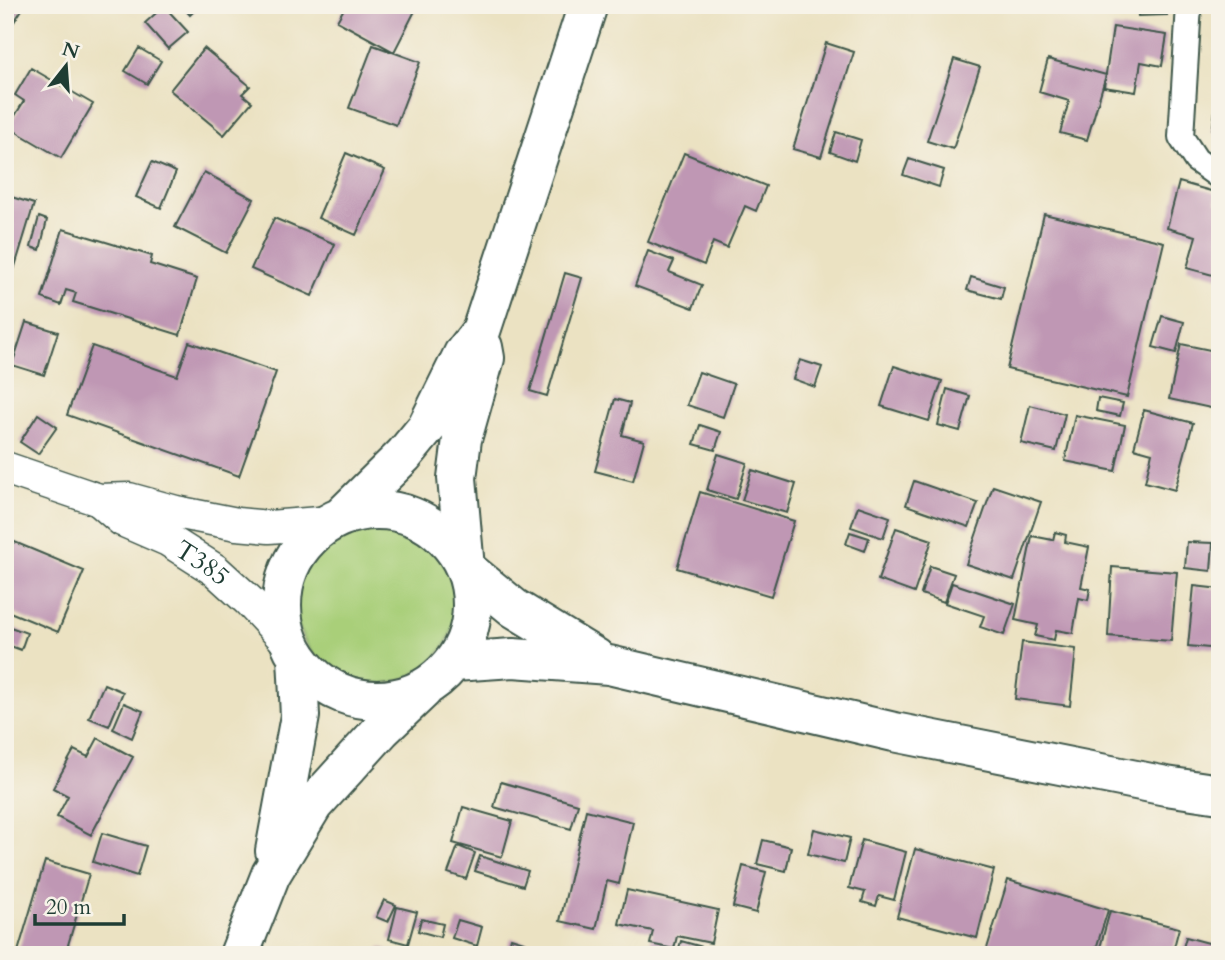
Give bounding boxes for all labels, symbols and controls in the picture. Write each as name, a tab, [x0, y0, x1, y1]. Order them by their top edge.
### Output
north arrow	[32, 32, 102, 102]
text: N	[59, 36, 83, 66]
street label: T385	[168, 532, 238, 593]
scale bar	[35, 883, 124, 927]
text: 20 m	[46, 893, 91, 922]

